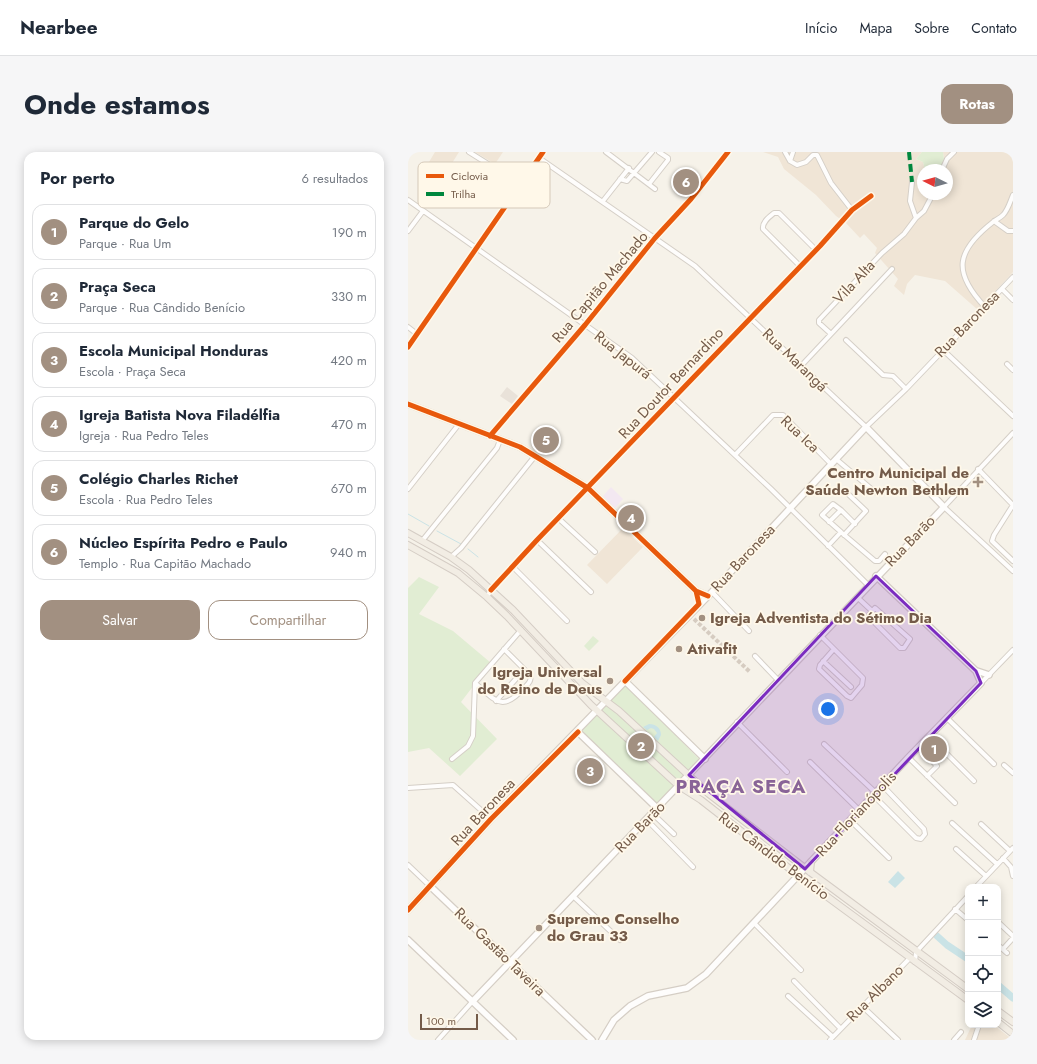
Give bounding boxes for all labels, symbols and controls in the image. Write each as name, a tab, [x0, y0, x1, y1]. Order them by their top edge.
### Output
text: Nearbee	[20, 14, 98, 41]
text: Início	[805, 18, 837, 38]
text: Mapa	[859, 18, 892, 38]
text: Sobre	[914, 18, 949, 38]
text: Contato	[971, 18, 1017, 38]
text: Onde estamos	[24, 84, 210, 125]
button: Rotas	[941, 84, 1013, 124]
legend	[418, 162, 550, 208]
north arrow	[917, 164, 953, 200]
text: Por perto	[40, 166, 115, 190]
pin: 6	[673, 167, 699, 197]
text: Ciclovia	[451, 168, 488, 184]
text: 6 resultados	[301, 169, 368, 188]
text: Trilha	[451, 186, 475, 202]
text: Parque do Gelo	[79, 212, 189, 234]
text: 1	[51, 223, 57, 242]
text: 190 m	[332, 223, 367, 242]
street label: Rua Capitão Machado	[547, 226, 653, 348]
text: Parque · Rua Um	[79, 234, 171, 253]
street label: Vila Alta	[828, 255, 880, 309]
text: Praça Seca	[79, 276, 156, 298]
street label: Rua Baronesa	[929, 286, 1005, 362]
text: 2	[50, 287, 58, 306]
text: 330 m	[331, 287, 367, 306]
text: Parque · Rua Cândido Benício	[79, 298, 245, 317]
street label: Rua Doutor Bernardino	[613, 322, 729, 444]
street label: Rua Marangá	[757, 323, 833, 397]
street label: Rua Japurá	[590, 326, 656, 384]
text: Escola Municipal Honduras	[79, 340, 268, 362]
text: 3	[50, 351, 58, 370]
text: 420 m	[330, 351, 367, 370]
text: Escola · Praça Seca	[79, 362, 186, 381]
text: Igreja Batista Nova Filadélfia	[79, 404, 280, 426]
street label: Rua Ica	[776, 410, 824, 458]
text: 4	[49, 415, 59, 434]
text: 470 m	[331, 415, 367, 434]
pin: 5	[533, 425, 559, 455]
text: Igreja · Rua Pedro Teles	[79, 426, 208, 445]
place label: Centro Municipal de Saúde Newton Bethlem	[805, 462, 969, 501]
text: Colégio Charles Richet	[79, 468, 238, 490]
marker: Centro Municipal de Saúde Newton Bethlem	[972, 476, 984, 488]
text: 5	[50, 479, 58, 498]
text: 670 m	[331, 479, 367, 498]
text: Escola · Rua Pedro Teles	[79, 490, 212, 509]
pin: 4	[618, 503, 644, 533]
street label: Rua Barão	[880, 510, 940, 572]
street label: Rua Baronesa	[706, 519, 780, 597]
text: Núcleo Espírita Pedro e Paulo	[79, 532, 288, 554]
text: 6	[50, 543, 58, 562]
text: 940 m	[330, 543, 367, 562]
text: Templo · Rua Capitão Machado	[79, 554, 251, 573]
button: Salvar	[40, 600, 200, 640]
button: Compartilhar	[208, 600, 368, 640]
place label: Igreja Adventista do Sétimo Dia	[710, 607, 932, 629]
marker: Igreja Adventista do Sétimo Dia	[697, 613, 707, 623]
place label: Ativafit	[686, 638, 737, 660]
marker: Ativafit	[674, 644, 684, 654]
place label: Igreja Universal do Reino de Deus	[478, 661, 602, 700]
marker: Igreja Universal do Reino de Deus	[605, 676, 615, 686]
your location	[818, 699, 838, 719]
pin: 2	[628, 731, 654, 761]
pin: 1	[921, 734, 947, 764]
pin: 3	[577, 756, 603, 786]
street label: Rua Florianópolis	[811, 766, 901, 862]
street label: Rua Baronesa	[446, 773, 520, 851]
district label: PRAÇA SECA	[676, 773, 806, 800]
street label: Rua Barão	[610, 796, 670, 858]
street label: Rua Cândido Benício	[714, 807, 834, 905]
map controls	[965, 884, 1001, 1028]
button: +	[965, 884, 1001, 920]
street label: Rua Gastão Taveira	[449, 903, 551, 1001]
place label: Supremo Conselho do Grau 33	[547, 908, 679, 947]
button: −	[965, 920, 1001, 956]
marker: Supremo Conselho do Grau 33	[534, 923, 544, 933]
button: locate	[965, 956, 1001, 992]
street label: Rua Albano	[841, 959, 909, 1027]
button: layers	[965, 992, 1001, 1028]
scale bar	[420, 1012, 478, 1031]
text: 100 m	[426, 1013, 456, 1029]

